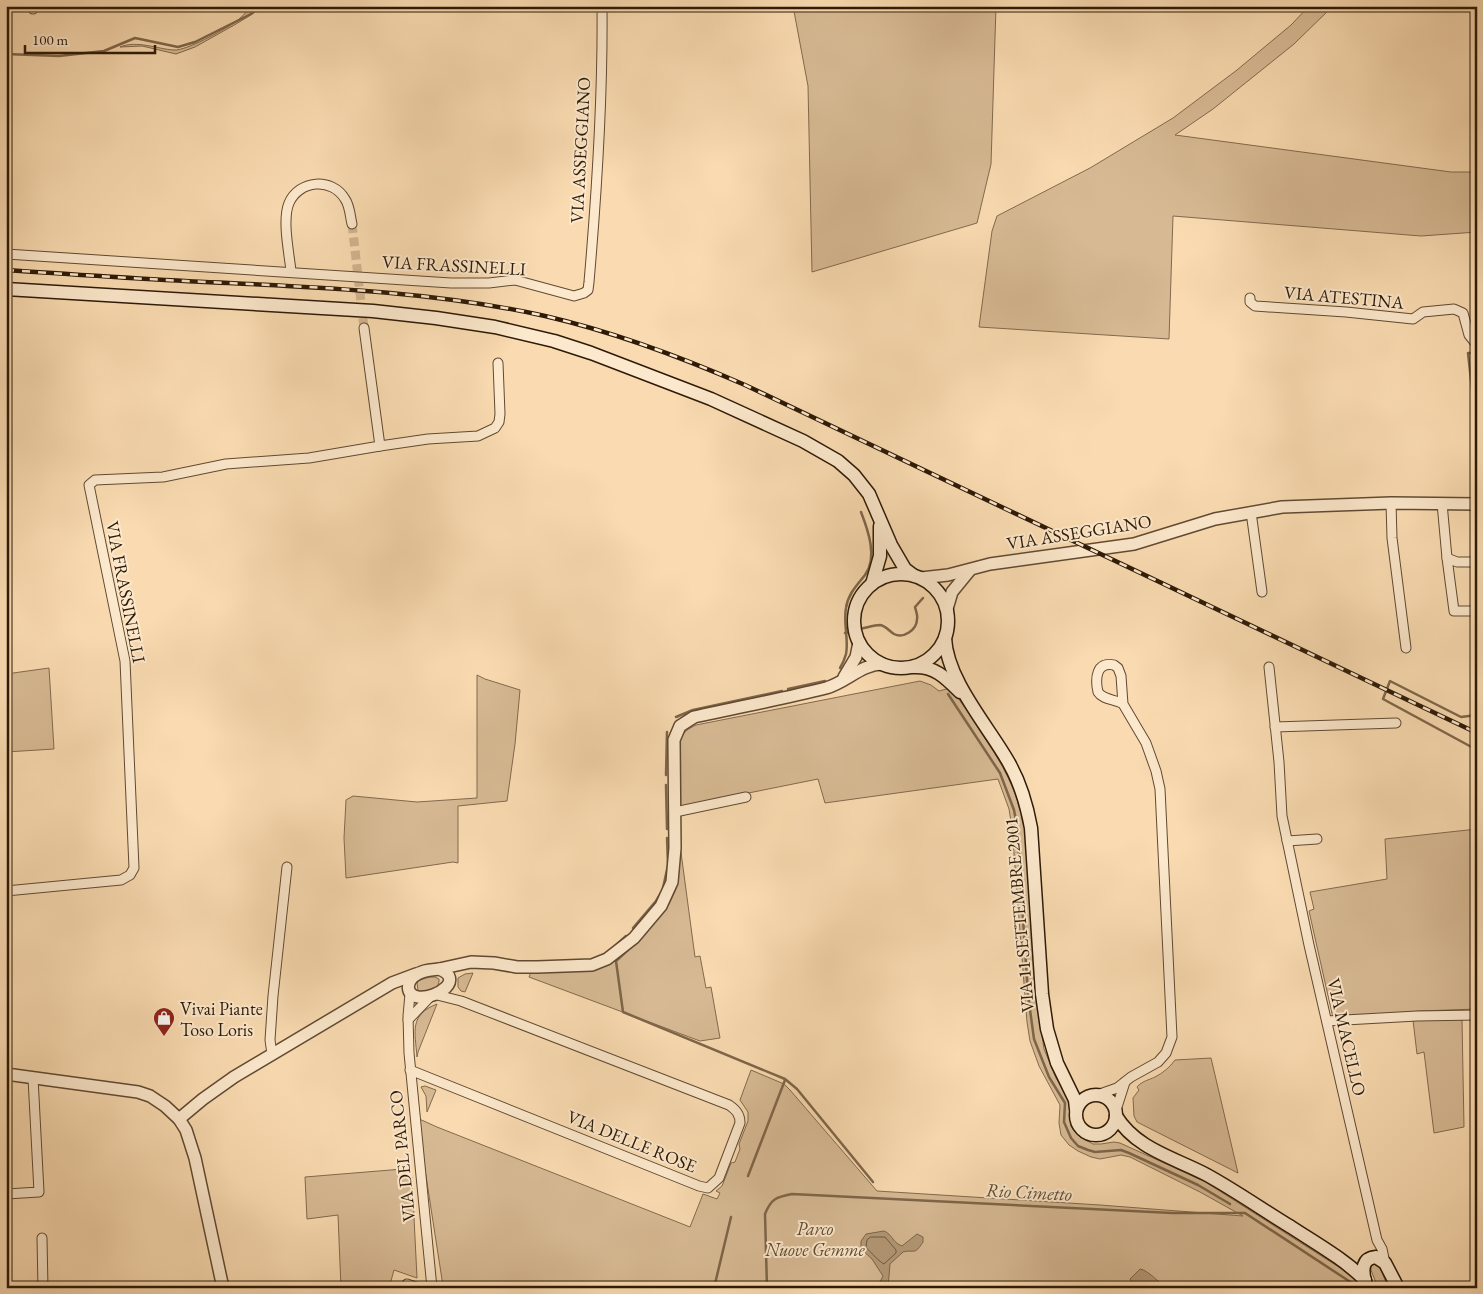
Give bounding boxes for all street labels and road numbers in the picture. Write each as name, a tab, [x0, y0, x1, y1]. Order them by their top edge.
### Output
street label: VIA ASSEGGIANO	[565, 76, 595, 224]
street label: VIA FRASSINELLI	[382, 250, 526, 280]
street label: VIA ATESTINA	[1283, 280, 1406, 314]
street label: VIA ASSEGGIANO	[1005, 509, 1153, 555]
street label: VIA FRASSINELLI	[101, 519, 151, 665]
street label: VIA 11 SETTEMBRE 2001	[999, 816, 1039, 1014]
street label: VIA MACELLO	[1322, 976, 1372, 1098]
street label: VIA DEL PARCO	[384, 1089, 420, 1223]
street label: VIA DELLE ROSE	[564, 1105, 700, 1177]

